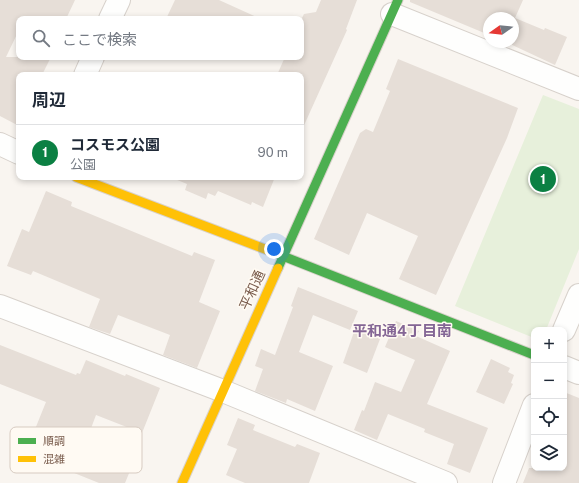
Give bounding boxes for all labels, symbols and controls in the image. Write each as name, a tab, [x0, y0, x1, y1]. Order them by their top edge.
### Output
north arrow	[483, 12, 519, 48]
search box	[16, 16, 304, 60]
icon: search	[30, 27, 52, 49]
text: ここで検索	[62, 31, 137, 48]
text: 周辺	[32, 90, 66, 110]
text: コスモス公園	[70, 136, 160, 153]
text: 1	[42, 145, 48, 160]
text: 90 m	[258, 145, 288, 160]
text: 公園	[70, 157, 96, 172]
pin: 1	[530, 164, 556, 194]
your location	[264, 239, 284, 259]
street label: 平和通	[236, 268, 268, 312]
district label: 平和通4丁目南	[352, 322, 452, 339]
map controls	[531, 327, 567, 471]
button: +	[531, 327, 567, 363]
button: −	[531, 363, 567, 399]
button: locate	[531, 399, 567, 435]
legend	[10, 427, 142, 473]
text: 順調	[43, 435, 65, 447]
button: layers	[531, 435, 567, 471]
text: 混雑	[43, 453, 65, 465]

